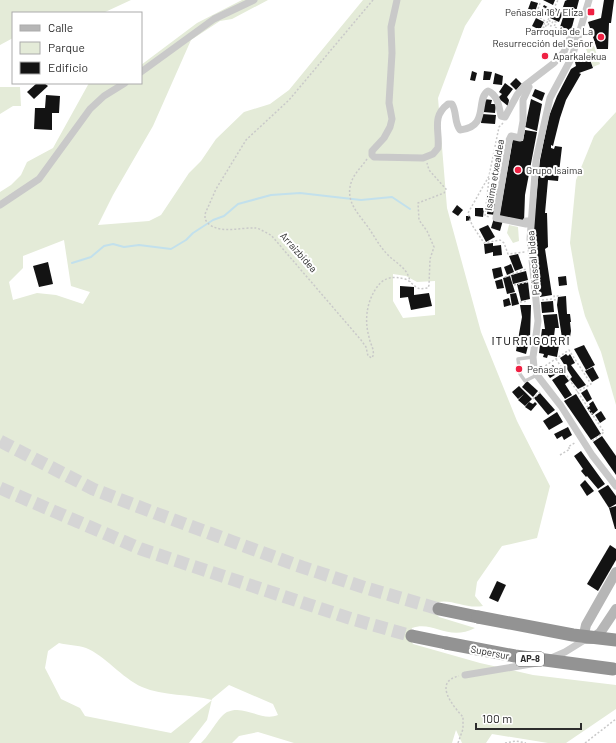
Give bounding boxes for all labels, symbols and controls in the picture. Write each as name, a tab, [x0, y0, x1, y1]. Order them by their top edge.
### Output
place label: Peñascal 16 / Eliza	[505, 6, 583, 18]
marker: Peñascal 16 / Eliza	[586, 7, 596, 17]
legend	[12, 12, 142, 84]
text: Calle	[48, 20, 73, 34]
place label: Parroquia de La Resurrección del Señor	[493, 25, 593, 49]
marker: Parroquia de La Resurrección del Señor	[596, 32, 606, 42]
text: Parque	[48, 40, 85, 54]
place label: Aparkalekua	[553, 50, 606, 62]
marker: Aparkalekua	[540, 51, 550, 61]
text: Edificio	[48, 60, 88, 74]
street label: Isaima etxealdea	[482, 138, 506, 212]
place label: Grupo Isaima	[526, 164, 582, 176]
marker: Grupo Isaima	[513, 165, 523, 175]
street label: Arraizbidea	[278, 230, 320, 274]
street label: Peñascal bidea	[524, 230, 542, 296]
district label: ITURRIGORRI	[491, 333, 571, 347]
place label: Peñascal	[527, 363, 566, 375]
marker: Peñascal	[514, 364, 524, 374]
street label: Supersur	[470, 642, 511, 662]
road number: AP-8	[516, 652, 544, 666]
scale bar	[476, 705, 581, 731]
text: 100 m	[482, 711, 512, 725]

